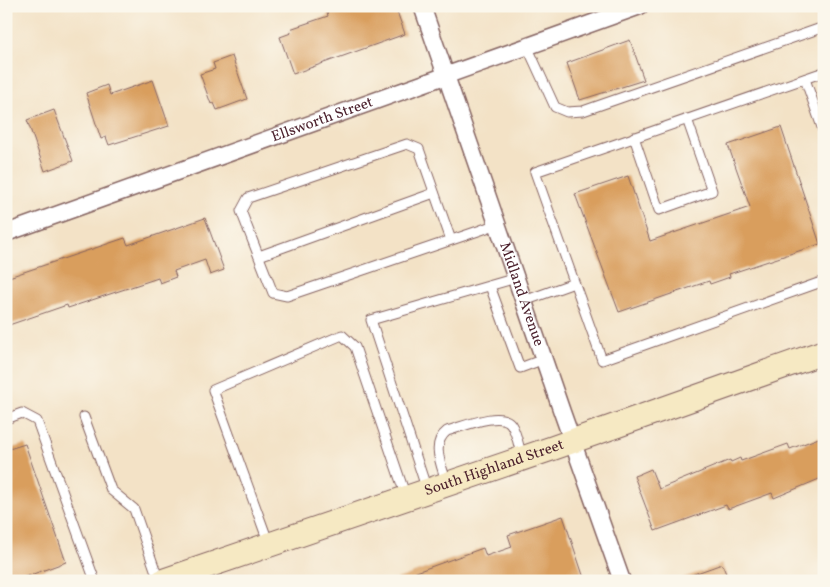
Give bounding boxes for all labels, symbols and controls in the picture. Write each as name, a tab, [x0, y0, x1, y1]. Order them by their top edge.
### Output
street label: Ellsworth Street	[269, 92, 376, 148]
street label: Midland Avenue	[494, 240, 549, 349]
street label: South Highland Street	[422, 434, 567, 502]

